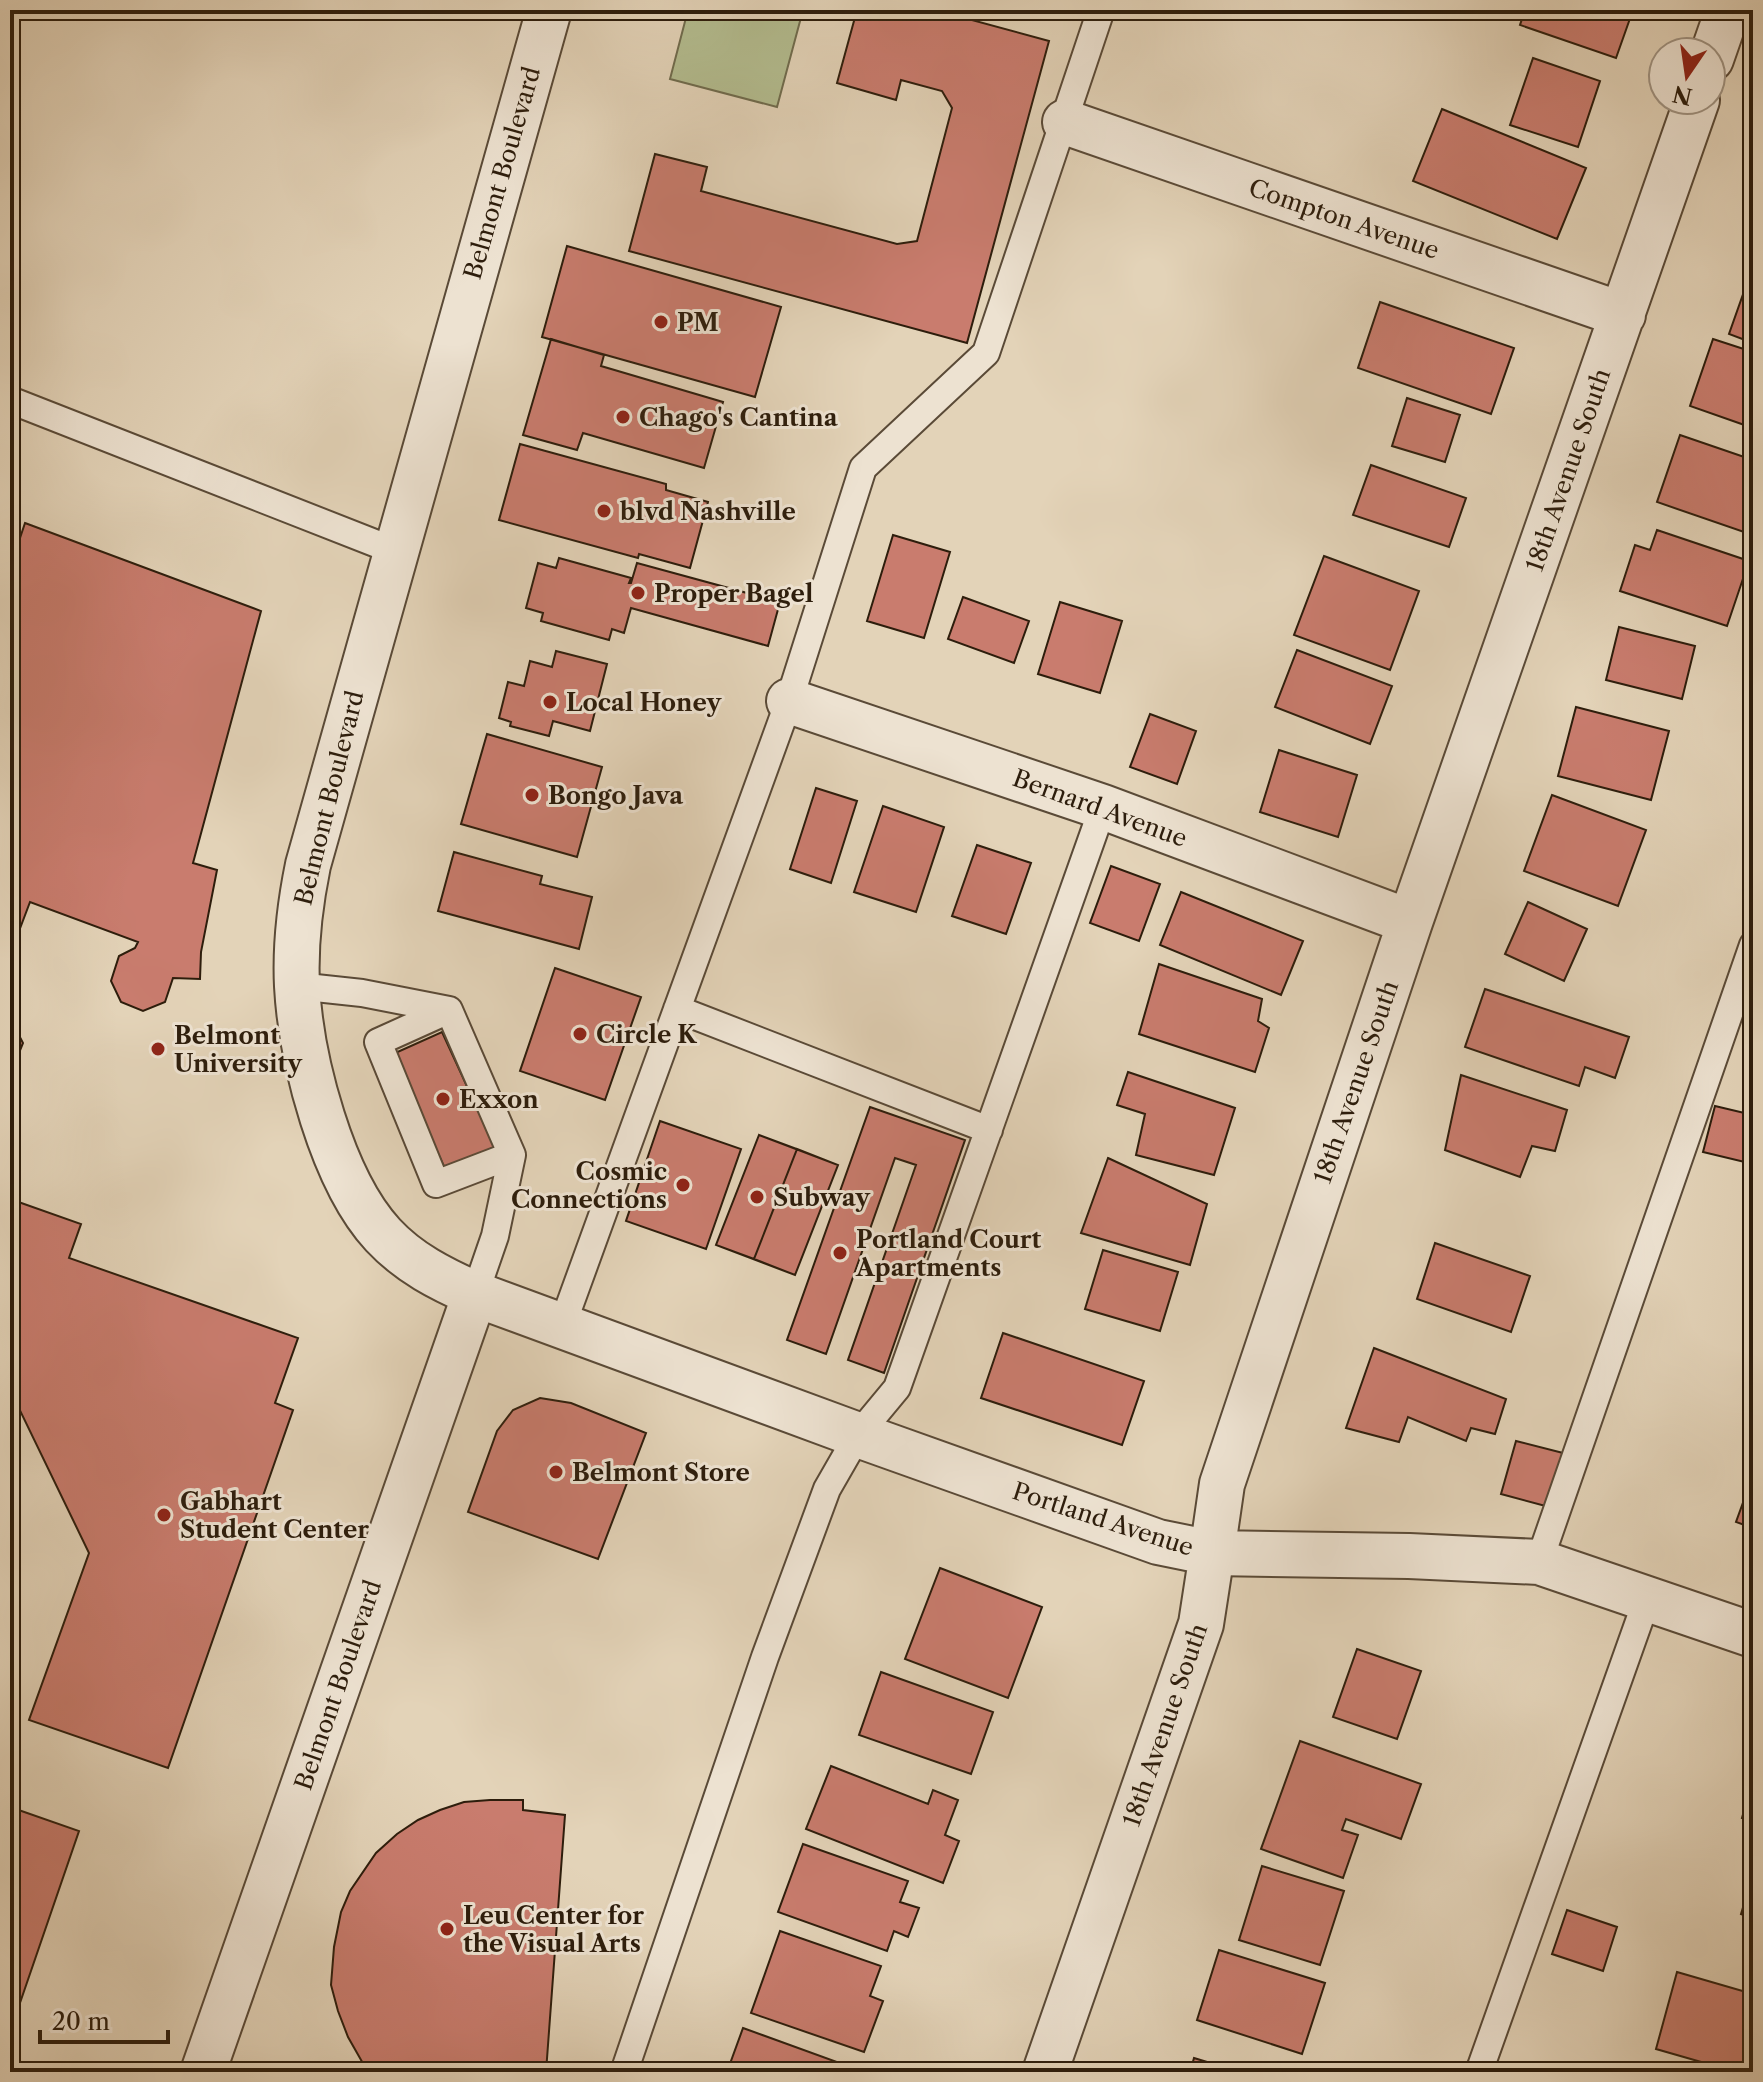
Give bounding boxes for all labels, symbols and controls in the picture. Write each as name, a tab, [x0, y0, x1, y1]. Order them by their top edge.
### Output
north arrow	[1647, 36, 1727, 116]
street label: Belmont Boulevard	[458, 63, 546, 283]
text: N	[1670, 80, 1695, 110]
street label: Compton Avenue	[1245, 173, 1443, 265]
place label: PM	[677, 308, 719, 337]
marker: PM	[652, 313, 670, 331]
street label: 18th Avenue South	[1520, 365, 1616, 575]
place label: Chago's Cantina	[639, 403, 839, 432]
marker: Chago's Cantina	[614, 408, 632, 426]
place label: blvd Nashville	[619, 497, 796, 526]
marker: blvd Nashville	[595, 502, 613, 520]
place label: Proper Bagel	[654, 579, 813, 608]
marker: Proper Bagel	[629, 584, 647, 602]
street label: Belmont Boulevard	[288, 687, 370, 908]
place label: Local Honey	[566, 688, 722, 717]
marker: Local Honey	[541, 693, 559, 711]
street label: Bernard Avenue	[1009, 763, 1191, 853]
place label: Bongo Java	[548, 781, 684, 810]
marker: Bongo Java	[523, 786, 541, 804]
street label: 18th Avenue South	[1308, 977, 1404, 1187]
place label: Circle K	[596, 1020, 697, 1049]
place label: Belmont University	[174, 1021, 303, 1078]
marker: Circle K	[571, 1025, 589, 1043]
marker: Belmont University	[149, 1040, 167, 1058]
place label: Exxon	[459, 1085, 539, 1114]
marker: Exxon	[434, 1090, 452, 1108]
place label: Cosmic Connections	[511, 1157, 667, 1214]
marker: Cosmic Connections	[674, 1176, 692, 1194]
place label: Subway	[773, 1183, 871, 1212]
marker: Subway	[748, 1188, 766, 1206]
place label: Portland Court Apartments	[855, 1225, 1042, 1282]
marker: Portland Court Apartments	[831, 1244, 849, 1262]
place label: Belmont Store	[572, 1458, 750, 1487]
marker: Belmont Store	[547, 1463, 565, 1481]
street label: Portland Avenue	[1009, 1476, 1197, 1562]
place label: Gabhart Student Center	[180, 1487, 369, 1544]
marker: Gabhart Student Center	[155, 1506, 173, 1524]
street label: Belmont Boulevard	[288, 1576, 388, 1794]
street label: 18th Avenue South	[1117, 1620, 1213, 1830]
place label: Leu Center for the Visual Arts	[463, 1901, 644, 1958]
marker: Leu Center for the Visual Arts	[438, 1920, 456, 1938]
scale bar	[40, 1994, 168, 2044]
text: 20 m	[52, 2007, 110, 2036]

